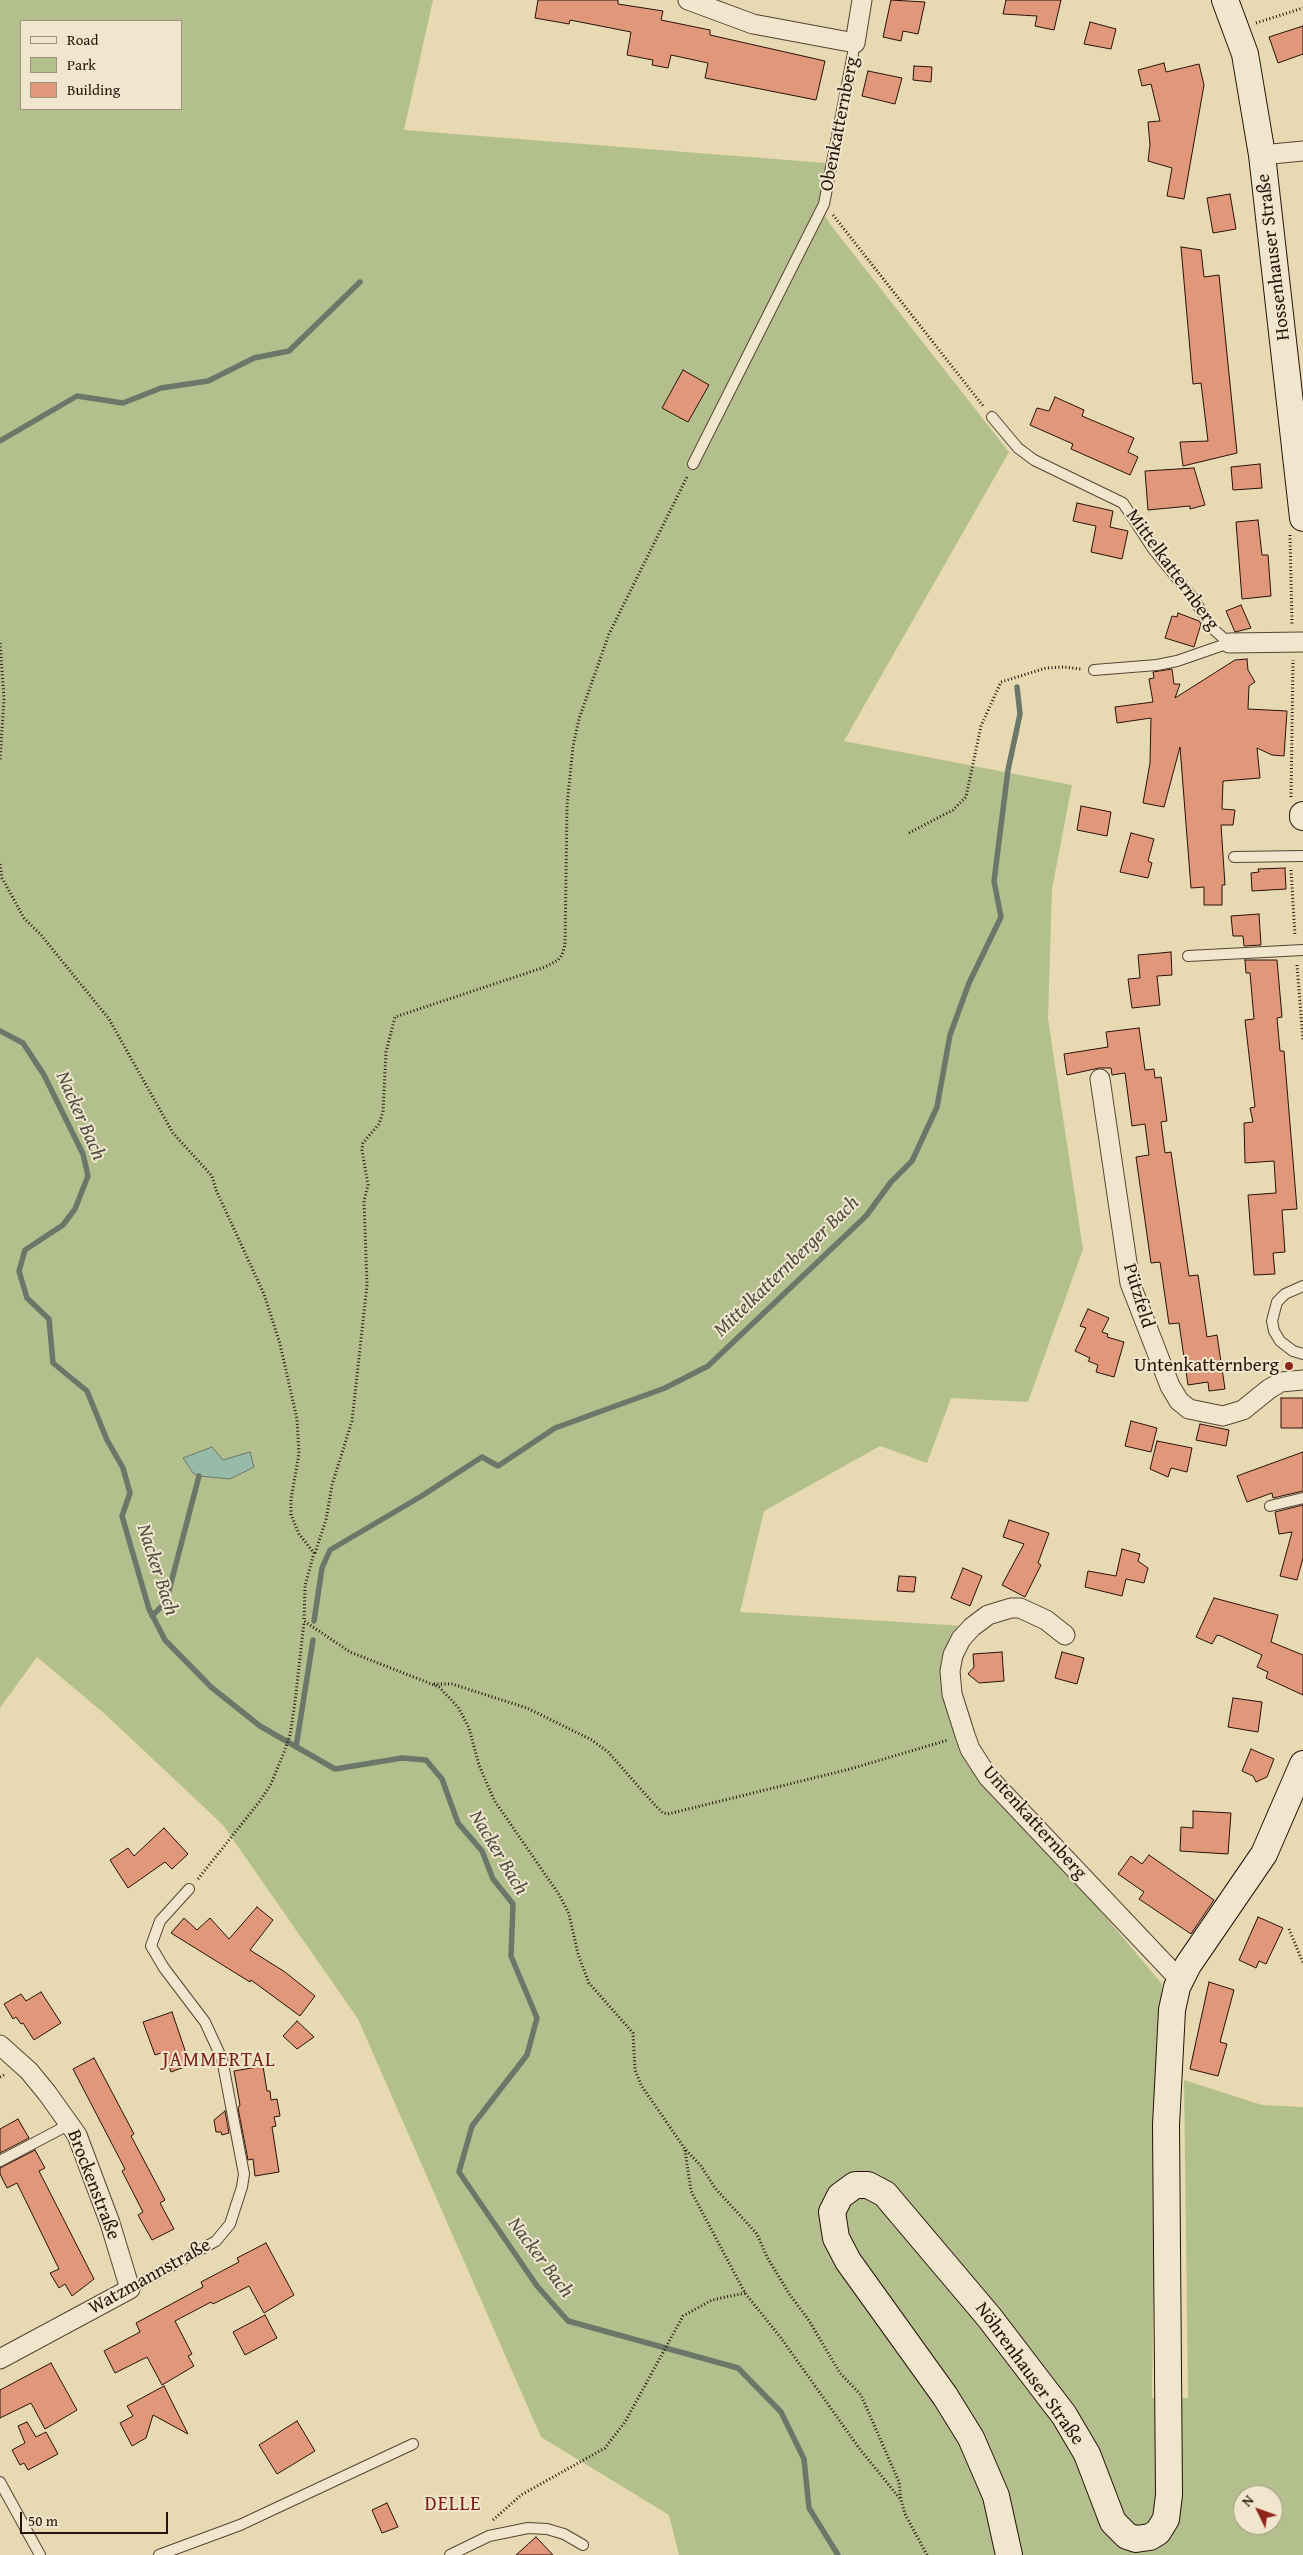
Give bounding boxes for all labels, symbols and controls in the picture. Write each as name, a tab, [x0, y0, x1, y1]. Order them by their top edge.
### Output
legend	[20, 20, 182, 110]
text: Road	[67, 29, 98, 50]
text: Park	[67, 54, 96, 75]
street label: Obenkatternberg	[816, 55, 864, 193]
text: Building	[67, 79, 120, 100]
street label: Hossenhauser Straße	[1252, 172, 1296, 342]
street label: Mittelkatternberg	[1120, 505, 1224, 635]
water label: Nacker Bach	[50, 1068, 110, 1164]
water label: Mittelkatternberger Bach	[709, 1191, 865, 1343]
street label: Pützfeld	[1117, 1261, 1159, 1331]
place label: Untenkatternberg	[1134, 1355, 1279, 1377]
marker: Untenkatternberg	[1283, 1360, 1295, 1372]
water label: Nacker Bach	[131, 1521, 183, 1619]
street label: Untenkatternberg	[977, 1762, 1091, 1884]
water label: Nacker Bach	[463, 1806, 533, 1900]
district label: JAMMERTAL	[161, 2049, 277, 2073]
street label: Brockenstraße	[62, 2127, 124, 2243]
water label: Nacker Bach	[502, 2213, 578, 2303]
street label: Watzmannstraße	[85, 2234, 215, 2320]
street label: Nöhrenhauser Straße	[970, 2298, 1088, 2450]
north arrow	[1233, 2485, 1283, 2535]
text: N	[1237, 2490, 1258, 2511]
district label: DELLE	[424, 2493, 482, 2517]
scale bar	[22, 2502, 170, 2534]
text: 50 m	[28, 2510, 58, 2531]

